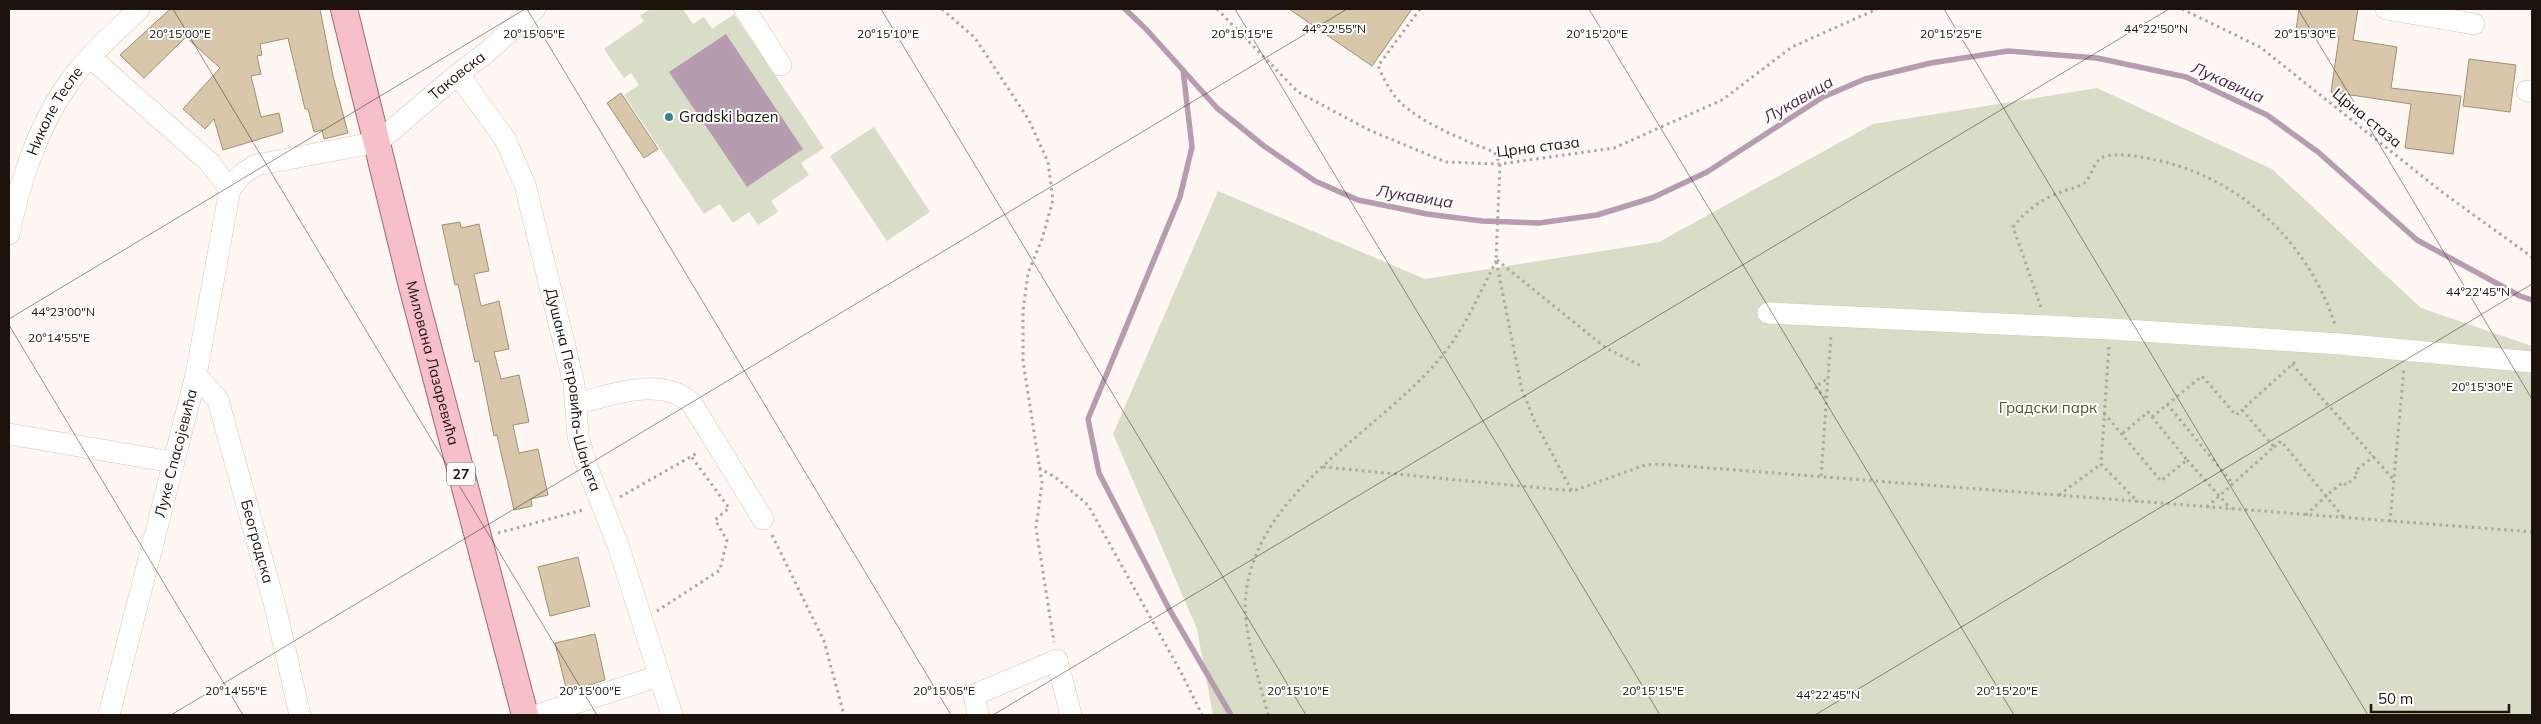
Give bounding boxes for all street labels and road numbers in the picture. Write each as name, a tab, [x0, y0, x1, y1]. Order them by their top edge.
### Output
street label: Таковска	[425, 47, 489, 104]
street label: Николе Тесле	[22, 62, 87, 158]
street label: Црна стаза	[2329, 84, 2406, 151]
street label: Црна стаза	[1495, 132, 1581, 161]
street label: Милована Лазаревића	[402, 279, 464, 447]
street label: Душана Петровића-Шанета	[542, 286, 606, 494]
street label: Луке Спасојевића	[150, 387, 201, 520]
road number: 27	[447, 462, 475, 486]
street label: Београдска	[237, 497, 278, 585]

